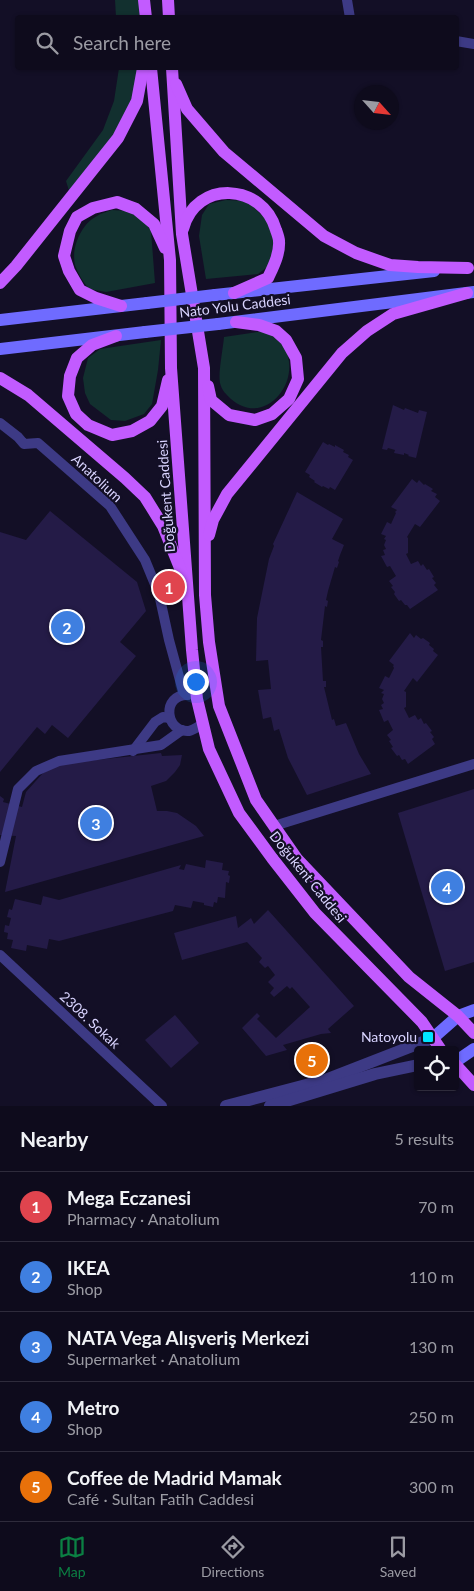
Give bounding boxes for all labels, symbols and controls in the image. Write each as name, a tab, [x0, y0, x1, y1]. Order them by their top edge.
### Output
search box	[15, 15, 459, 70]
icon: search	[33, 29, 61, 57]
text: Search here	[73, 31, 171, 54]
north arrow	[354, 85, 399, 130]
street label: Nato Yolu Caddesi	[178, 290, 292, 321]
street label: Doğukent Caddesi	[153, 439, 178, 553]
street label: Anatolium	[68, 450, 126, 505]
pin: 1	[153, 568, 185, 606]
pin: 2	[51, 608, 83, 646]
your location	[183, 669, 209, 695]
pin: 3	[80, 804, 112, 842]
street label: Doğukent Caddesi	[266, 828, 350, 926]
pin: 4	[431, 868, 463, 906]
street label: 2308. Sokak	[57, 987, 125, 1052]
place label: Natoyolu	[361, 1028, 417, 1045]
marker: Natoyolu	[421, 1030, 435, 1044]
pin: 5	[296, 1041, 328, 1079]
map controls	[414, 1046, 459, 1091]
button: locate	[414, 1046, 459, 1091]
text: Nearby	[20, 1126, 88, 1151]
text: 5 results	[394, 1129, 454, 1148]
text: Mega Eczanesi	[67, 1186, 191, 1209]
text: 1	[31, 1197, 41, 1216]
text: 70 m	[418, 1197, 454, 1216]
text: Pharmacy · Anatolium	[67, 1209, 220, 1228]
text: IKEA	[67, 1256, 110, 1279]
text: 2	[31, 1267, 41, 1286]
text: 110 m	[409, 1267, 454, 1286]
text: Shop	[67, 1279, 103, 1298]
text: NATA Vega Alışveriş Merkezi	[67, 1326, 309, 1349]
text: 3	[31, 1337, 41, 1356]
text: 130 m	[409, 1337, 454, 1356]
text: Supermarket · Anatolium	[67, 1349, 240, 1368]
text: Metro	[67, 1396, 120, 1419]
text: 4	[31, 1407, 41, 1426]
text: 250 m	[409, 1407, 454, 1426]
text: Shop	[67, 1419, 103, 1438]
text: Coffee de Madrid Mamak	[67, 1466, 282, 1489]
text: 5	[31, 1477, 41, 1496]
text: 300 m	[409, 1477, 454, 1496]
text: Café · Sultan Fatih Caddesi	[67, 1489, 254, 1508]
tab: Map	[58, 1533, 86, 1580]
tab: Directions	[201, 1533, 264, 1580]
tab: Saved	[380, 1533, 416, 1580]

